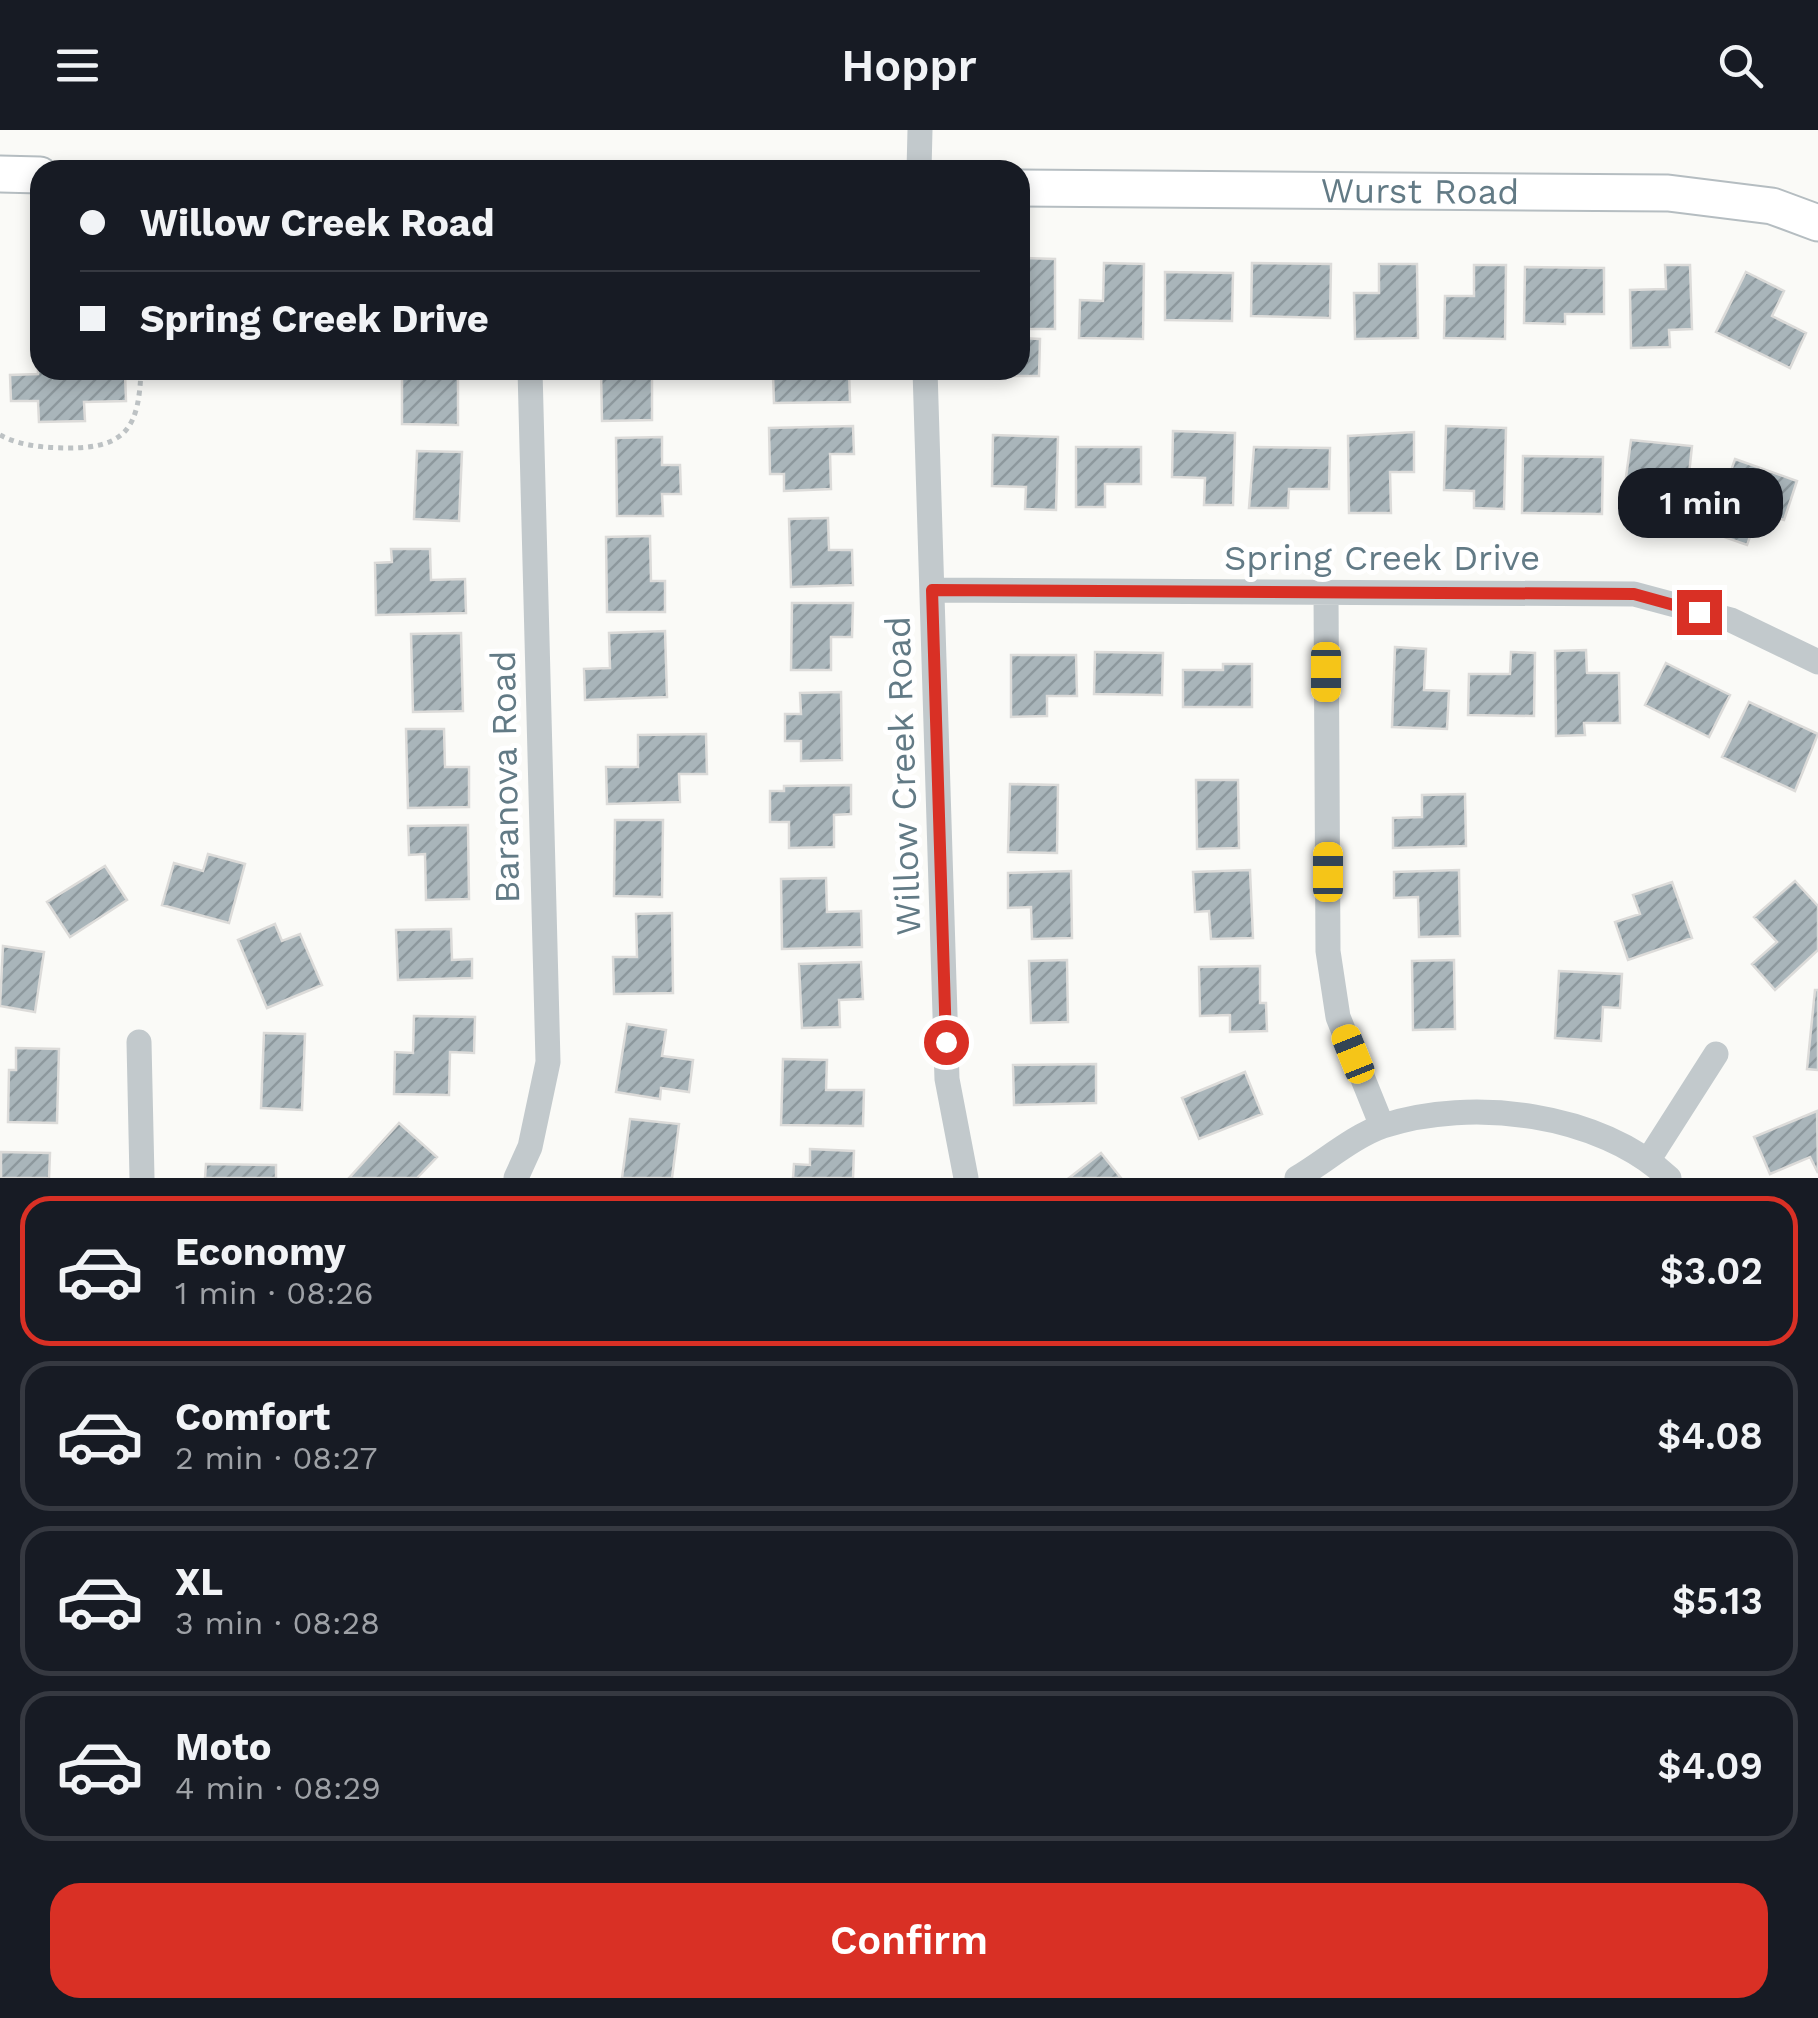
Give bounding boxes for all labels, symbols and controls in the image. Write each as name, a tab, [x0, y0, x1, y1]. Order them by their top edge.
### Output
icon: menu	[50, 38, 105, 93]
icon: search	[1713, 38, 1768, 93]
text: Hoppr	[841, 39, 977, 92]
street label: Wurst Road	[1320, 169, 1519, 213]
text: Willow Creek Road	[140, 201, 494, 245]
text: Spring Creek Drive	[140, 297, 489, 341]
callout: 1 min	[1616, 467, 1782, 537]
text: 1 min	[1659, 484, 1742, 522]
street label: Spring Creek Drive	[1224, 537, 1540, 579]
route end	[1677, 590, 1722, 635]
street label: Willow Creek Road	[876, 615, 930, 937]
car	[1311, 642, 1341, 702]
street label: Baranova Road	[482, 650, 528, 904]
car	[1313, 842, 1343, 902]
route start	[924, 1020, 969, 1065]
car	[1328, 1021, 1378, 1087]
icon: car	[55, 1226, 145, 1316]
text: Economy	[175, 1230, 346, 1274]
text: $3.02	[1660, 1249, 1763, 1293]
text: 1 min · 08:26	[175, 1274, 373, 1312]
icon: car	[55, 1391, 145, 1481]
text: Comfort	[175, 1395, 330, 1439]
text: $4.08	[1657, 1414, 1763, 1458]
text: 2 min · 08:27	[175, 1439, 378, 1477]
icon: car	[55, 1556, 145, 1646]
text: XL	[175, 1560, 223, 1604]
text: $5.13	[1672, 1579, 1763, 1623]
text: 3 min · 08:28	[175, 1604, 380, 1642]
icon: car	[55, 1721, 145, 1811]
text: Moto	[175, 1725, 271, 1769]
text: $4.09	[1657, 1744, 1763, 1788]
text: 4 min · 08:29	[175, 1769, 381, 1807]
button: Confirm	[50, 1883, 1768, 1998]

